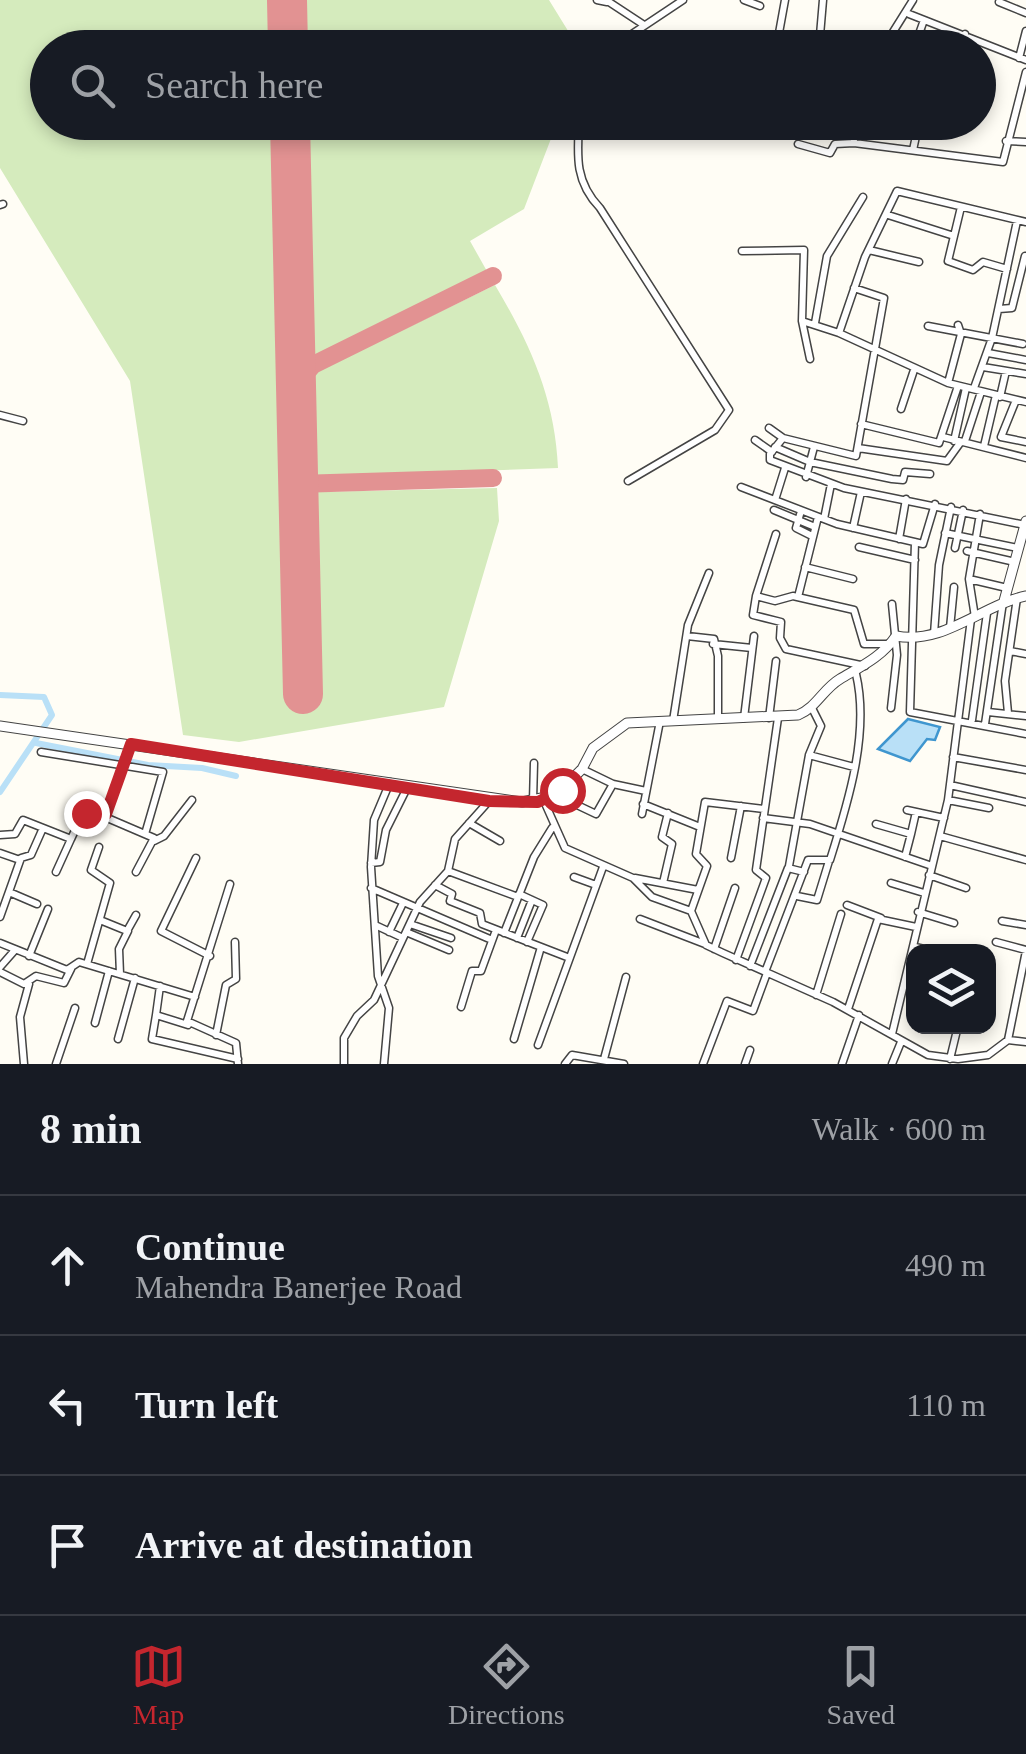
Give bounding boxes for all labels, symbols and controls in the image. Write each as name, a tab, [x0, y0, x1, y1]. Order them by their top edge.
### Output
search box	[30, 30, 996, 140]
icon: search	[65, 58, 120, 113]
text: Search here	[145, 64, 323, 106]
route start	[540, 768, 586, 814]
route end	[64, 791, 110, 837]
map controls	[906, 944, 996, 1034]
button: layers	[906, 944, 996, 1034]
text: 8 min	[40, 1106, 142, 1152]
text: Walk · 600 m	[812, 1111, 986, 1147]
text: Continue	[135, 1226, 285, 1268]
icon: ahead	[40, 1238, 95, 1293]
text: 490 m	[905, 1247, 986, 1283]
text: Mahendra Banerjee Road	[135, 1269, 462, 1305]
icon: left	[40, 1378, 95, 1433]
text: Turn left	[135, 1384, 278, 1426]
text: 110 m	[906, 1387, 986, 1423]
icon: arrive	[40, 1518, 95, 1573]
text: Arrive at destination	[135, 1524, 473, 1566]
tab: Map	[131, 1639, 186, 1731]
tab: Directions	[448, 1639, 565, 1731]
tab: Saved	[827, 1639, 895, 1731]

